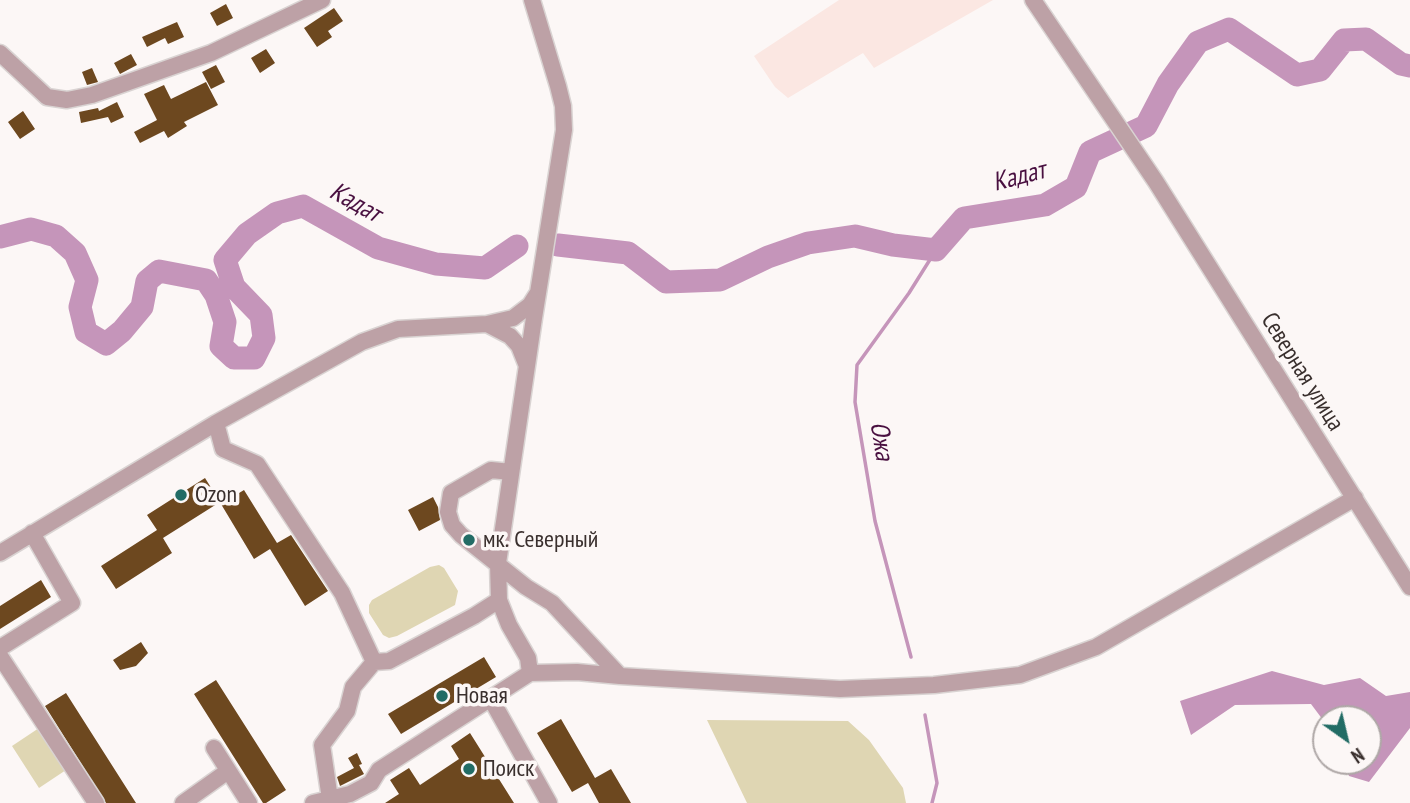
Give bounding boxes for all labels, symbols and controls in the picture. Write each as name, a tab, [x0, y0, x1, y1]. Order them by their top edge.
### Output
water label: Кадат	[989, 155, 1049, 199]
water label: Кадат	[324, 176, 386, 230]
street label: Северная улица	[1254, 308, 1350, 436]
water label: Ожа	[863, 419, 899, 463]
place label: Ozon	[195, 481, 237, 509]
marker: Ozon	[173, 487, 189, 503]
place label: мк. Северный	[483, 526, 598, 554]
marker: мк. Северный	[461, 532, 477, 548]
place label: Новая	[456, 682, 508, 710]
marker: Новая	[434, 688, 450, 704]
north arrow	[1312, 705, 1382, 775]
text: N	[1347, 743, 1369, 769]
place label: Поиск	[483, 755, 534, 783]
marker: Поиск	[461, 761, 477, 777]

